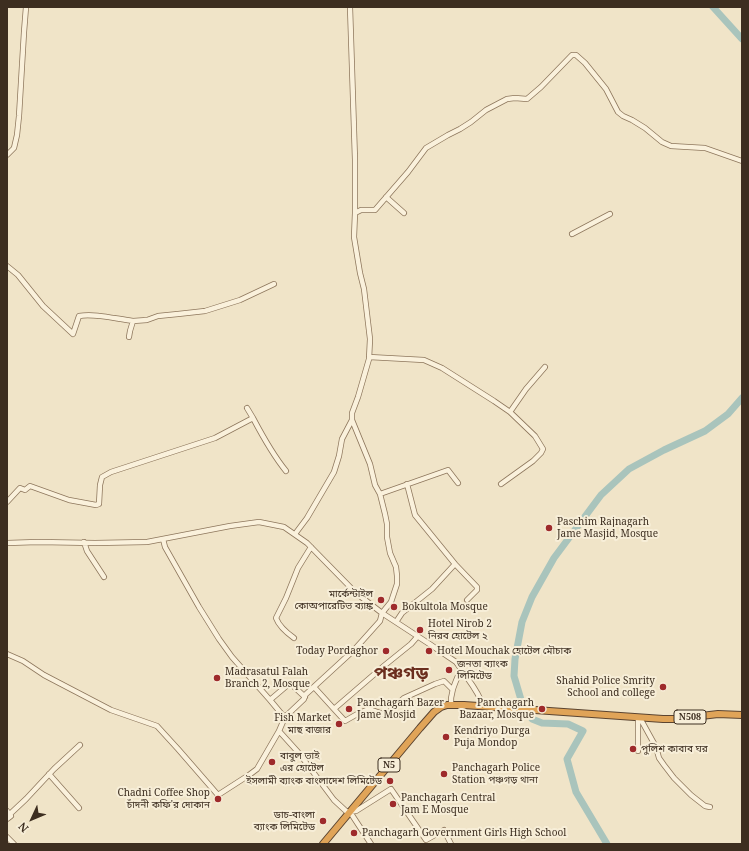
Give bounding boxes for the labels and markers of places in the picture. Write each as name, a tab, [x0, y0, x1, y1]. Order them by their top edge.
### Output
place label: Paschim Rajnagarh Jame Masjid, Mosque	[557, 516, 658, 540]
marker: Paschim Rajnagarh Jame Masjid, Mosque	[544, 523, 554, 533]
place label: মার্কেন্টাইল কোঅপারেটিভ ব্যাঙ্ক	[294, 588, 373, 612]
marker: মার্কেন্টাইল কোঅপারেটিভ ব্যাঙ্ক	[376, 595, 386, 605]
place label: Bokultola Mosque	[402, 601, 488, 613]
marker: Bokultola Mosque	[389, 602, 399, 612]
place label: Hotel Nirob 2 নিরব হোটেল ২	[428, 618, 492, 642]
marker: Hotel Nirob 2 নিরব হোটেল ২	[415, 625, 425, 635]
place label: Today Pordaghor	[296, 645, 378, 657]
place label: Hotel Mouchak হোটেল মৌচাক	[437, 645, 571, 657]
marker: Today Pordaghor	[381, 646, 391, 656]
marker: Hotel Mouchak হোটেল মৌচাক	[424, 646, 434, 656]
place label: জনতা ব্যাংক লিমিটেড	[457, 658, 508, 682]
marker: জনতা ব্যাংক লিমিটেড	[444, 665, 454, 675]
place label: Madrasatul Falah Branch 2, Mosque	[225, 666, 310, 690]
marker: Madrasatul Falah Branch 2, Mosque	[212, 673, 222, 683]
place label: Shahid Police Smrity School and college	[556, 675, 655, 698]
marker: Shahid Police Smrity School and college	[658, 682, 668, 692]
place label: Panchagarh Bazer Jame Mosjid	[357, 697, 444, 720]
place label: Panchagarh Bazaar, Mosque	[459, 697, 534, 720]
marker: Panchagarh Bazer Jame Mosjid	[344, 704, 354, 714]
marker: Panchagarh Bazaar, Mosque	[537, 704, 547, 714]
place label: Fish Market মাছ বাজার	[274, 712, 331, 736]
marker: Fish Market মাছ বাজার	[334, 719, 344, 729]
place label: Kendriyo Durga Puja Mondop	[454, 725, 530, 748]
marker: Kendriyo Durga Puja Mondop	[441, 732, 451, 742]
place label: পুলিশ কাবাব ঘর	[641, 743, 708, 755]
marker: পুলিশ কাবাব ঘর	[628, 744, 638, 754]
place label: বাবুল ভাই এর হোটেল	[280, 750, 324, 774]
marker: বাবুল ভাই এর হোটেল	[267, 757, 277, 767]
place label: Panchagarh Police Station পঞ্চগড় থানা	[452, 762, 540, 786]
marker: Panchagarh Police Station পঞ্চগড় থানা	[439, 769, 449, 779]
place label: ইসলামী ব্যাংক বাংলাদেশ লিমিটেড	[246, 775, 382, 787]
marker: ইসলামী ব্যাংক বাংলাদেশ লিমিটেড	[385, 776, 395, 786]
place label: Chadni Coffee Shop চাঁদনী কফি'র দোকান	[118, 787, 210, 810]
place label: Panchagarh Central Jam E Mosque	[401, 792, 495, 816]
marker: Chadni Coffee Shop চাঁদনী কফি'র দোকান	[213, 794, 223, 804]
marker: Panchagarh Central Jam E Mosque	[388, 799, 398, 809]
place label: ডাচ-বাংলা ব্যাংক লিমিটেড	[254, 809, 315, 832]
marker: ডাচ-বাংলা ব্যাংক লিমিটেড	[318, 816, 328, 826]
place label: Panchagarh Government Girls High School	[362, 827, 566, 839]
marker: Panchagarh Government Girls High School	[349, 828, 359, 838]

